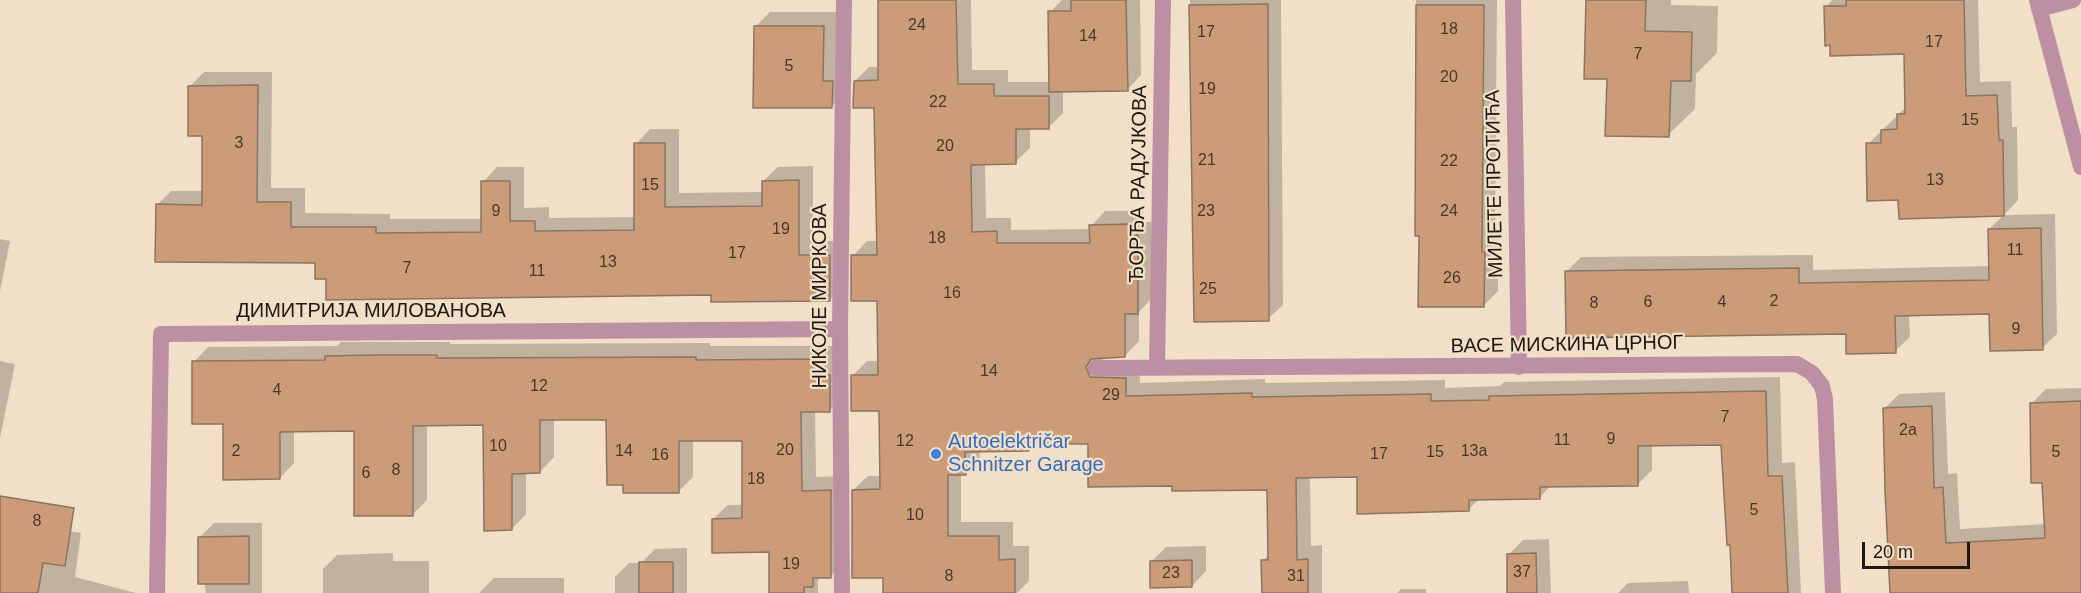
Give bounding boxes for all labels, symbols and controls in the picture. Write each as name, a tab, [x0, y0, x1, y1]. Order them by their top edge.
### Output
house number: 24	[908, 16, 926, 36]
house number: 18	[1440, 20, 1458, 40]
house number: 17	[1197, 23, 1215, 43]
house number: 14	[1079, 27, 1097, 47]
house number: 17	[1925, 33, 1943, 53]
house number: 7	[1634, 45, 1642, 65]
house number: 5	[785, 57, 793, 77]
house number: 20	[1440, 68, 1458, 88]
house number: 19	[1198, 80, 1216, 100]
street label: ЂОРЂА РАДУЈКОВА	[1125, 85, 1153, 283]
street label: МИЛЕТЕ ПРОТИЋА	[1481, 90, 1509, 278]
house number: 22	[929, 93, 947, 113]
house number: 15	[1961, 111, 1979, 131]
house number: 3	[235, 134, 243, 154]
house number: 20	[936, 137, 954, 157]
house number: 21	[1198, 151, 1216, 171]
house number: 22	[1440, 152, 1458, 172]
house number: 13	[1926, 171, 1944, 191]
house number: 15	[641, 176, 659, 196]
house number: 9	[492, 202, 500, 222]
house number: 23	[1197, 202, 1215, 222]
house number: 24	[1440, 202, 1458, 222]
street label: НИКОЛЕ МИРКОВА	[808, 204, 832, 388]
house number: 19	[772, 220, 790, 240]
house number: 18	[928, 229, 946, 249]
house number: 11	[2007, 241, 2023, 261]
house number: 17	[728, 244, 746, 264]
house number: 13	[599, 253, 617, 273]
house number: 7	[403, 259, 411, 279]
house number: 11	[529, 262, 545, 282]
house number: 26	[1443, 269, 1461, 289]
house number: 25	[1199, 280, 1217, 300]
house number: 16	[943, 284, 961, 304]
house number: 2	[1770, 292, 1778, 312]
house number: 6	[1644, 293, 1652, 313]
house number: 4	[1718, 293, 1726, 313]
house number: 8	[1590, 294, 1598, 314]
street label: ДИМИТРИЈА МИЛОВАНОВА	[236, 299, 506, 323]
house number: 9	[2012, 320, 2020, 340]
street label: ВАСЕ МИСКИНА ЦРНОГ	[1450, 331, 1684, 359]
house number: 14	[980, 362, 998, 382]
house number: 12	[530, 377, 548, 397]
house number: 4	[273, 381, 281, 401]
house number: 29	[1102, 386, 1120, 406]
house number: 7	[1721, 408, 1729, 428]
house number: 2a	[1899, 421, 1917, 441]
place label: Autoelektričar Schnitzer Garage	[948, 430, 1104, 477]
house number: 9	[1607, 430, 1615, 450]
house number: 11	[1554, 431, 1570, 451]
house number: 12	[896, 432, 914, 452]
house number: 10	[489, 437, 507, 457]
house number: 20	[776, 441, 794, 461]
house number: 2	[232, 442, 240, 462]
house number: 14	[615, 442, 633, 462]
house number: 13a	[1461, 442, 1487, 462]
house number: 15	[1426, 443, 1444, 463]
house number: 5	[2052, 443, 2060, 463]
house number: 17	[1370, 445, 1388, 465]
house number: 16	[651, 446, 669, 466]
marker: Autoelektričar Schnitzer Garage	[929, 447, 943, 461]
house number: 8	[392, 461, 400, 481]
house number: 6	[362, 464, 370, 484]
house number: 18	[747, 470, 765, 490]
house number: 5	[1750, 501, 1758, 521]
house number: 10	[906, 506, 924, 526]
house number: 8	[33, 512, 41, 532]
scale bar	[1865, 530, 1973, 568]
text: 20 m	[1873, 542, 1913, 562]
house number: 19	[782, 555, 800, 575]
house number: 37	[1513, 563, 1531, 583]
house number: 23	[1162, 564, 1180, 584]
house number: 8	[945, 567, 953, 587]
house number: 31	[1287, 567, 1305, 587]

